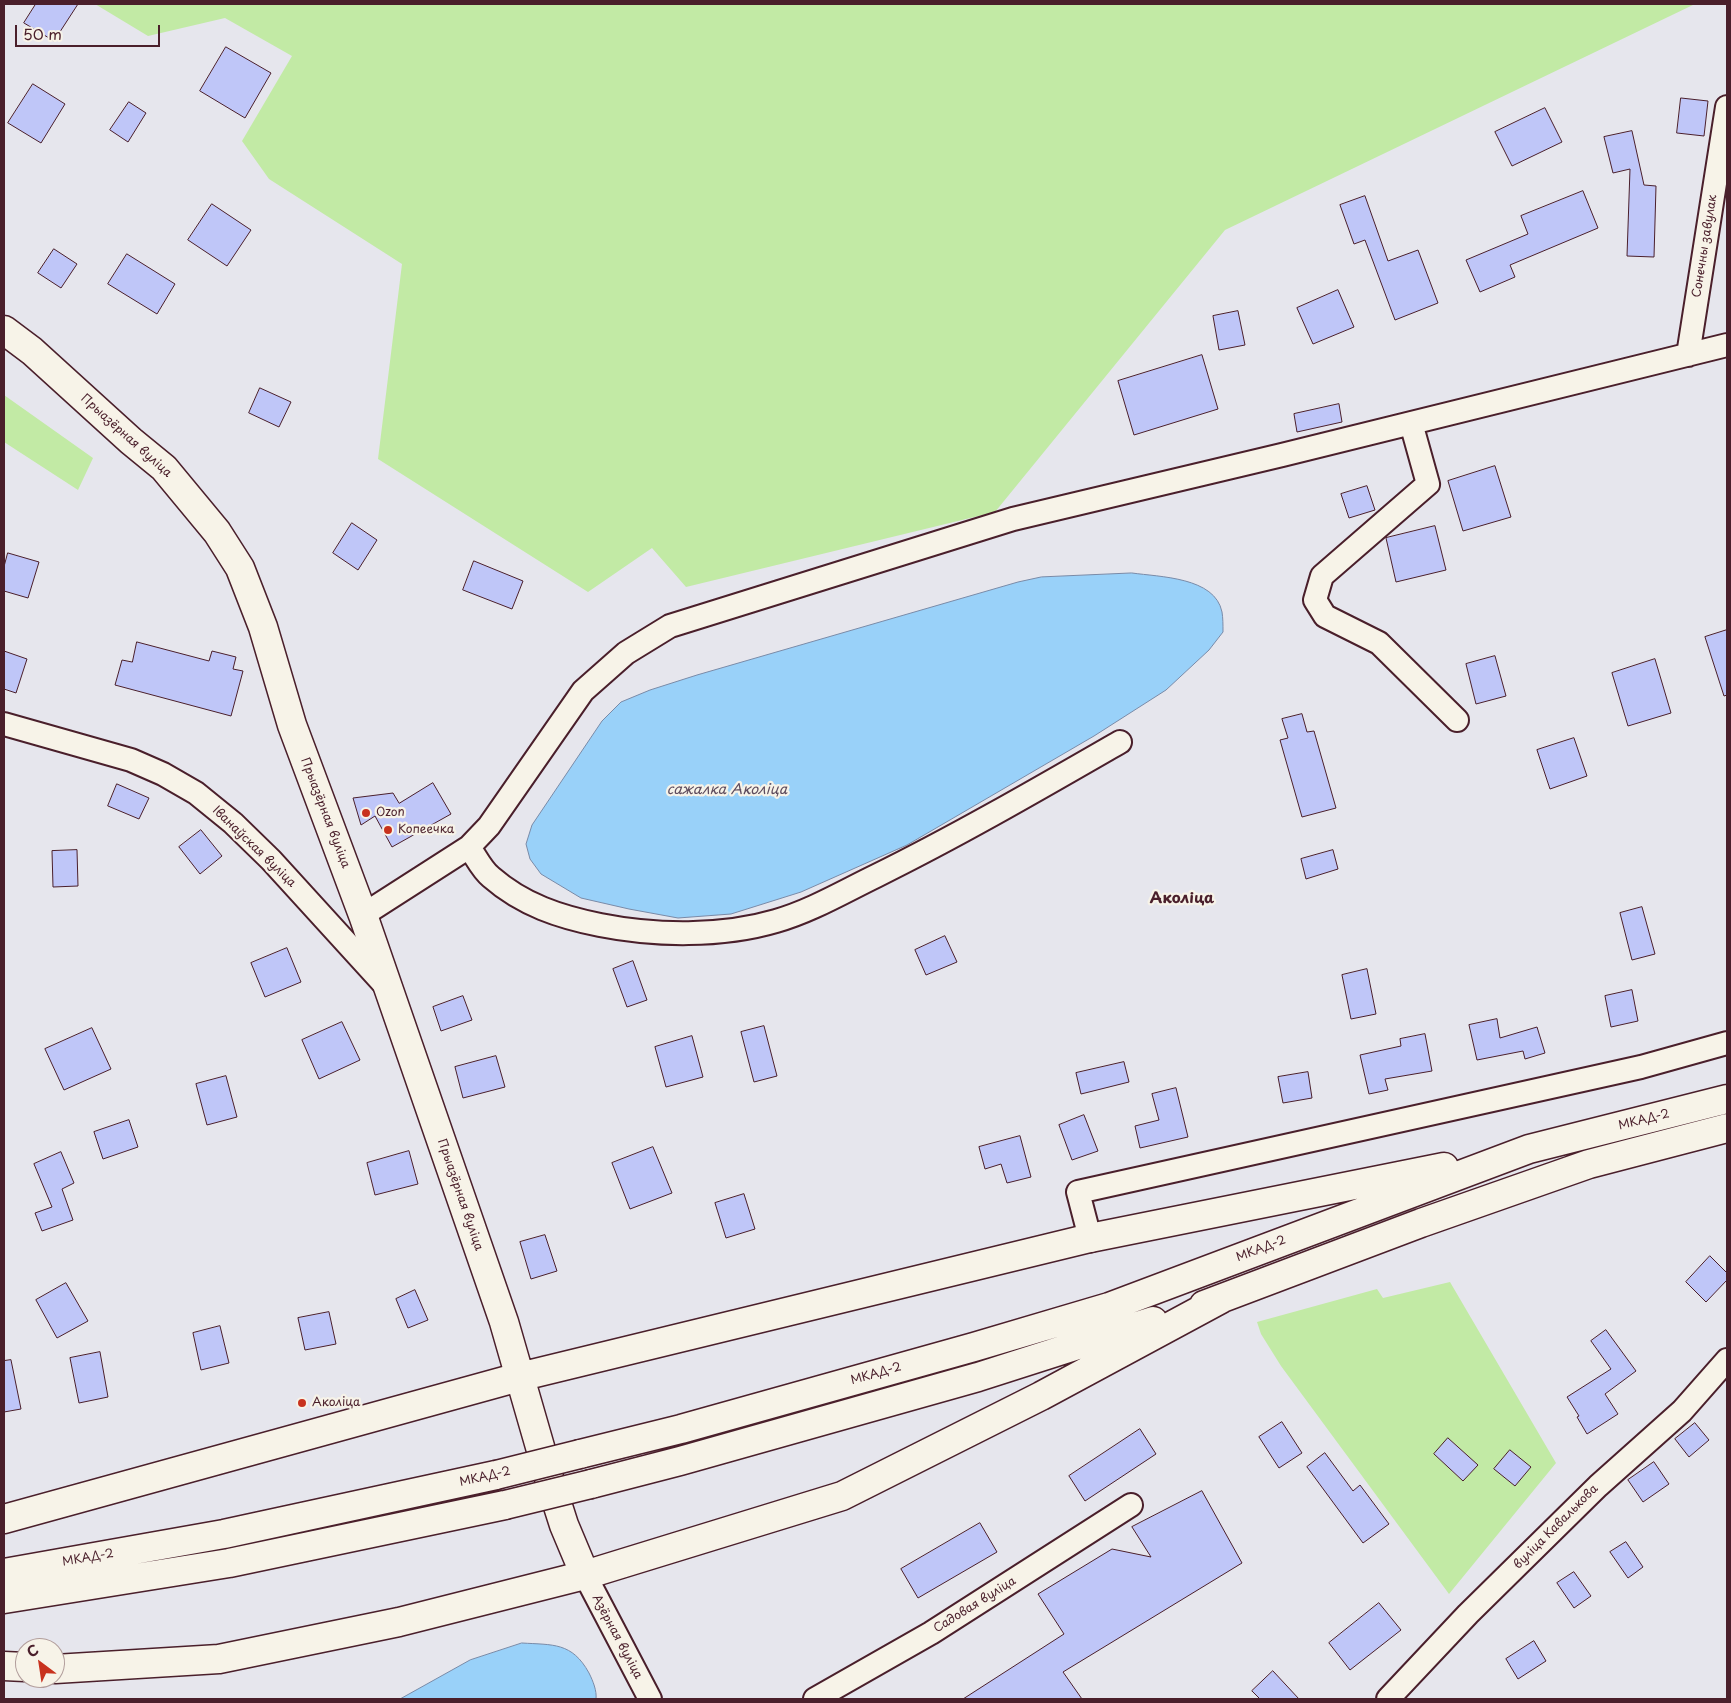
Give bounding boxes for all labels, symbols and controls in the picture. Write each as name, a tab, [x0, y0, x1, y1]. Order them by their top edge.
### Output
scale bar	[18, 15, 162, 47]
text: 50 m	[23, 22, 62, 45]
street label: Сонечны завулак	[1690, 193, 1720, 299]
street label: Прыазёрная вуліца	[78, 391, 174, 481]
street label: Прыазёрная вуліца	[297, 756, 353, 870]
water label: сажалка Аколіца	[667, 782, 787, 798]
street label: Іванаўская вуліца	[209, 804, 299, 890]
place label: Ozon	[376, 806, 405, 820]
marker: Ozon	[360, 807, 372, 819]
place label: Копеечка	[398, 823, 454, 837]
marker: Копеечка	[382, 824, 394, 836]
district label: Аколіца	[1150, 890, 1214, 908]
street label: МКАД-2	[1617, 1107, 1671, 1133]
street label: Прыазёрная вуліца	[434, 1137, 486, 1253]
street label: МКАД-2	[1234, 1233, 1288, 1265]
street label: МКАД-2	[849, 1360, 903, 1388]
place label: Аколіца	[312, 1396, 360, 1410]
marker: Аколіца	[296, 1397, 308, 1409]
street label: МКАД-2	[458, 1464, 512, 1490]
street label: вуліца Кавалькова	[1511, 1482, 1601, 1572]
street label: МКАД-2	[61, 1546, 115, 1570]
street label: Садовая вуліца	[931, 1574, 1019, 1636]
street label: Азёрная вуліца	[589, 1592, 645, 1682]
north arrow	[15, 1638, 65, 1688]
text: С	[23, 1639, 42, 1662]

